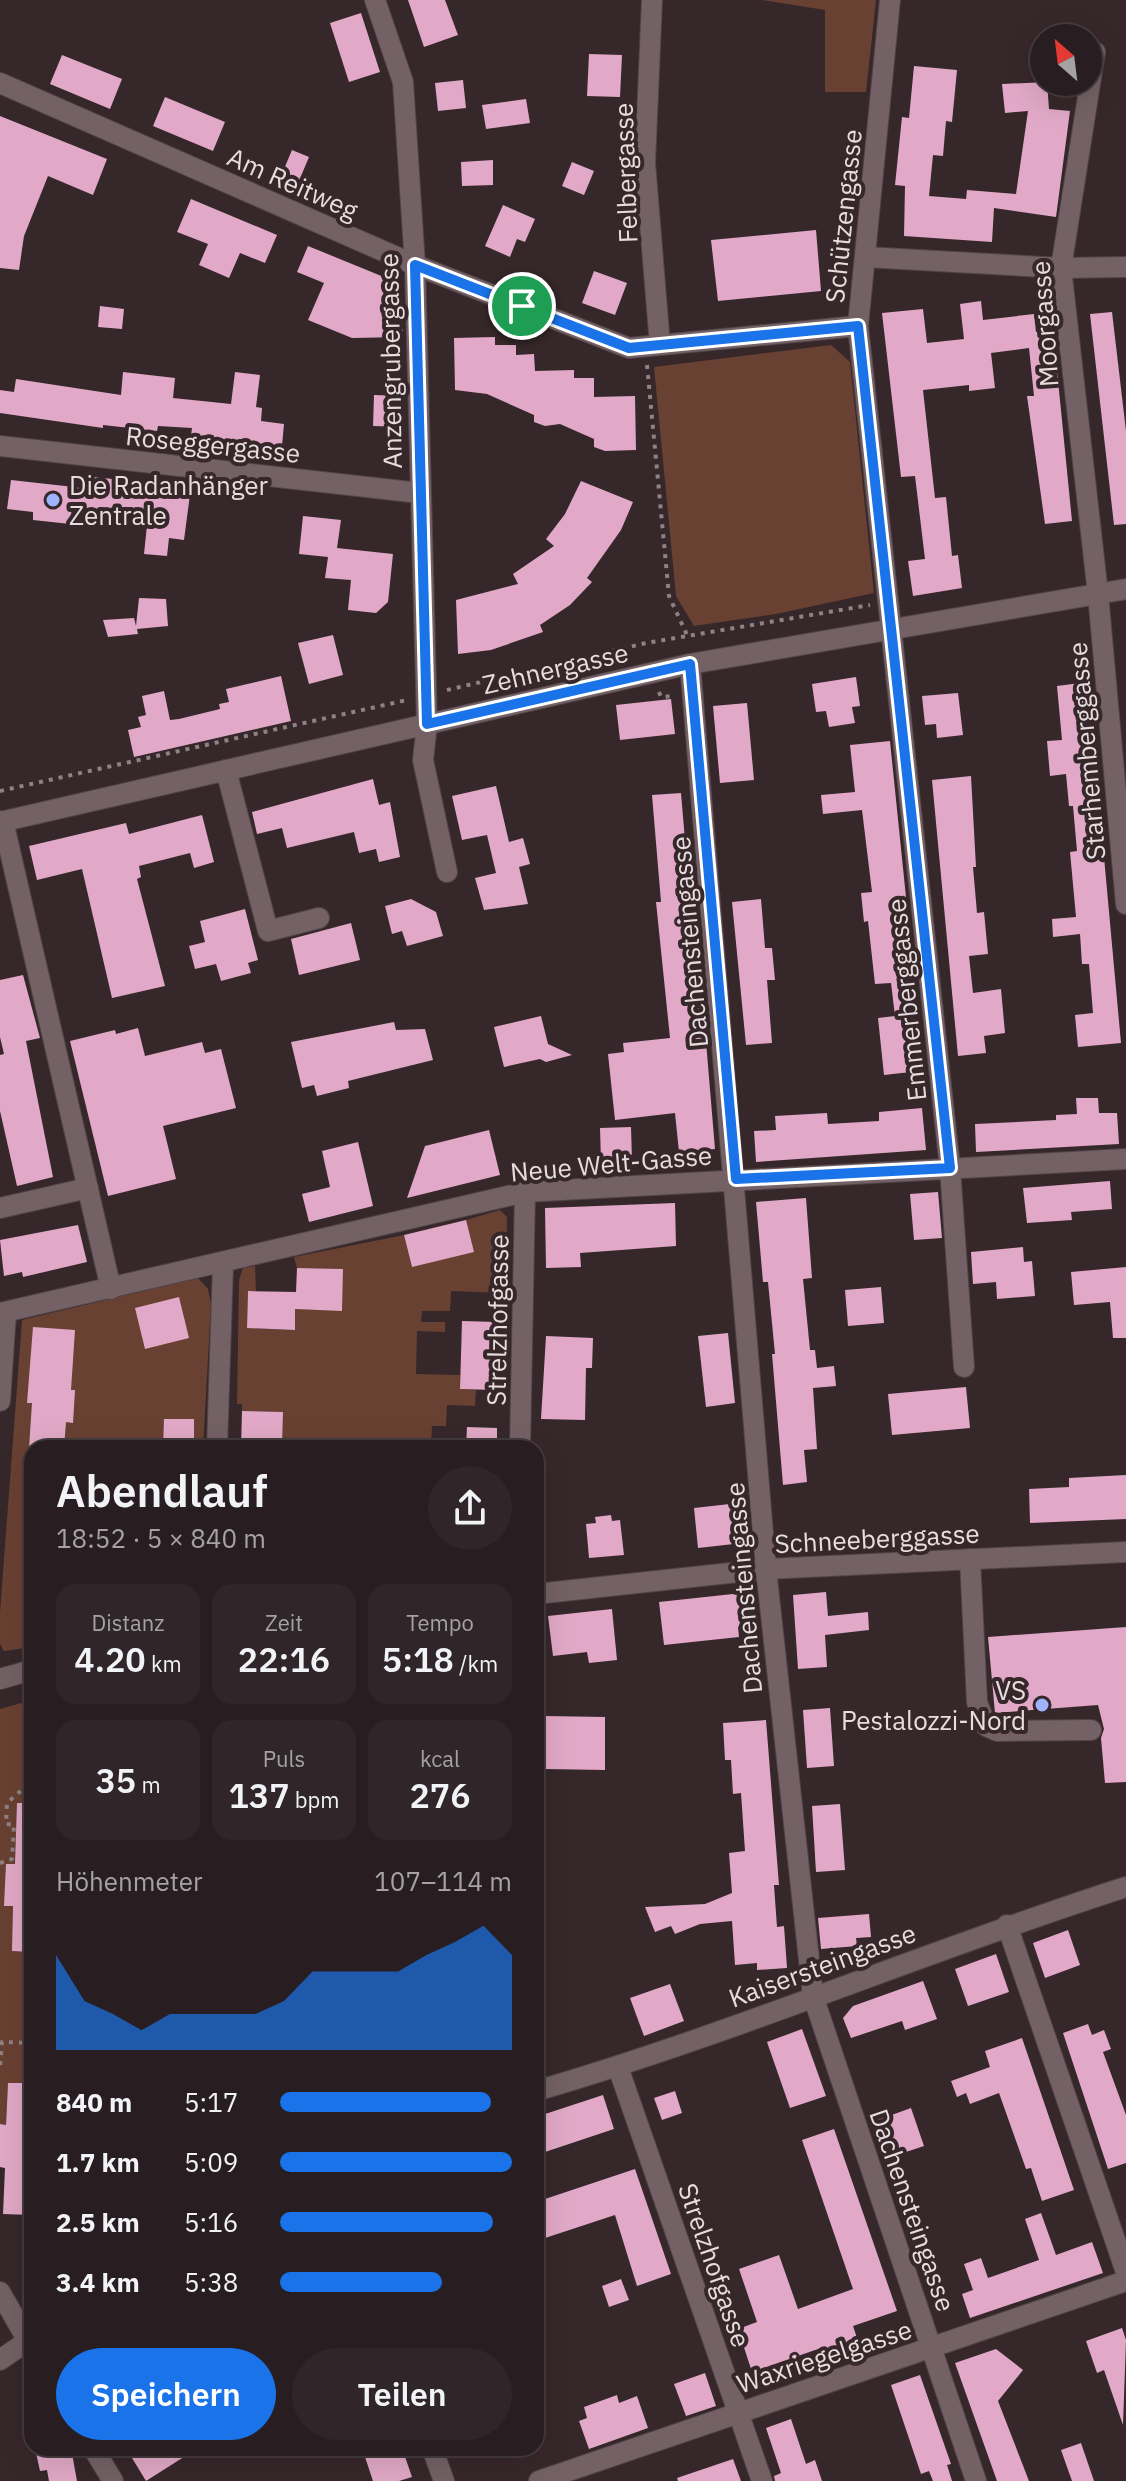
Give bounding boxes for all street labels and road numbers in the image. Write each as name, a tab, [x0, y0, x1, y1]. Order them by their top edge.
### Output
street label: Felbergasse	[606, 102, 644, 244]
street label: Schützengasse	[817, 127, 869, 305]
street label: Am Reitweg	[222, 139, 364, 227]
street label: Anzengrubergasse	[371, 253, 409, 469]
street label: Moorgasse	[1023, 260, 1065, 388]
street label: Roseggergasse	[124, 418, 302, 470]
street label: Zehnergasse	[479, 635, 631, 701]
street label: Starhemberggasse	[1060, 641, 1112, 861]
street label: Dachensteingasse	[663, 835, 715, 1049]
street label: Emmerberggasse	[878, 897, 934, 1103]
street label: Neue Welt-Gasse	[509, 1137, 713, 1189]
street label: Strelzhofgasse	[479, 1234, 515, 1406]
street label: Dachensteingasse	[717, 1481, 769, 1695]
street label: Schneeberggasse	[774, 1516, 980, 1560]
street label: Kaisersteingasse	[724, 1915, 920, 2015]
street label: Dachensteingasse	[862, 2104, 964, 2316]
street label: Strelzhofgasse	[671, 2178, 759, 2352]
street label: Waxriegelgasse	[732, 2312, 916, 2400]

